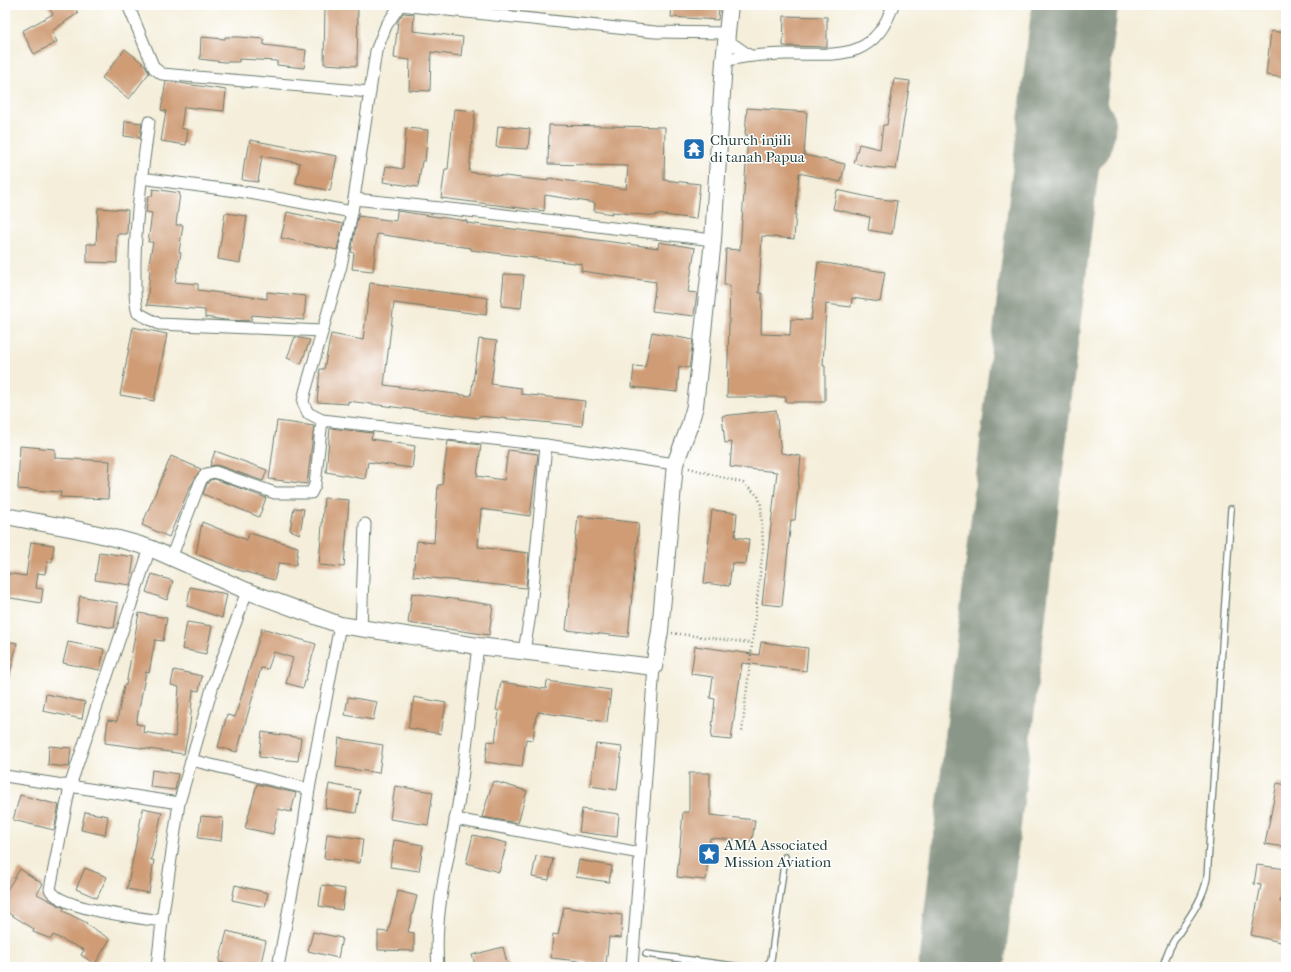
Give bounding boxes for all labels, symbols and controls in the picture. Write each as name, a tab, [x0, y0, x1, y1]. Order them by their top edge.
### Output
place label: Church injili di tanah Papua	[710, 131, 806, 166]
temple icon: Church injili di tanah Papua	[681, 136, 707, 162]
place label: AMA Associated Mission Aviation	[723, 836, 831, 871]
place icon: AMA Associated Mission Aviation	[696, 841, 722, 867]

